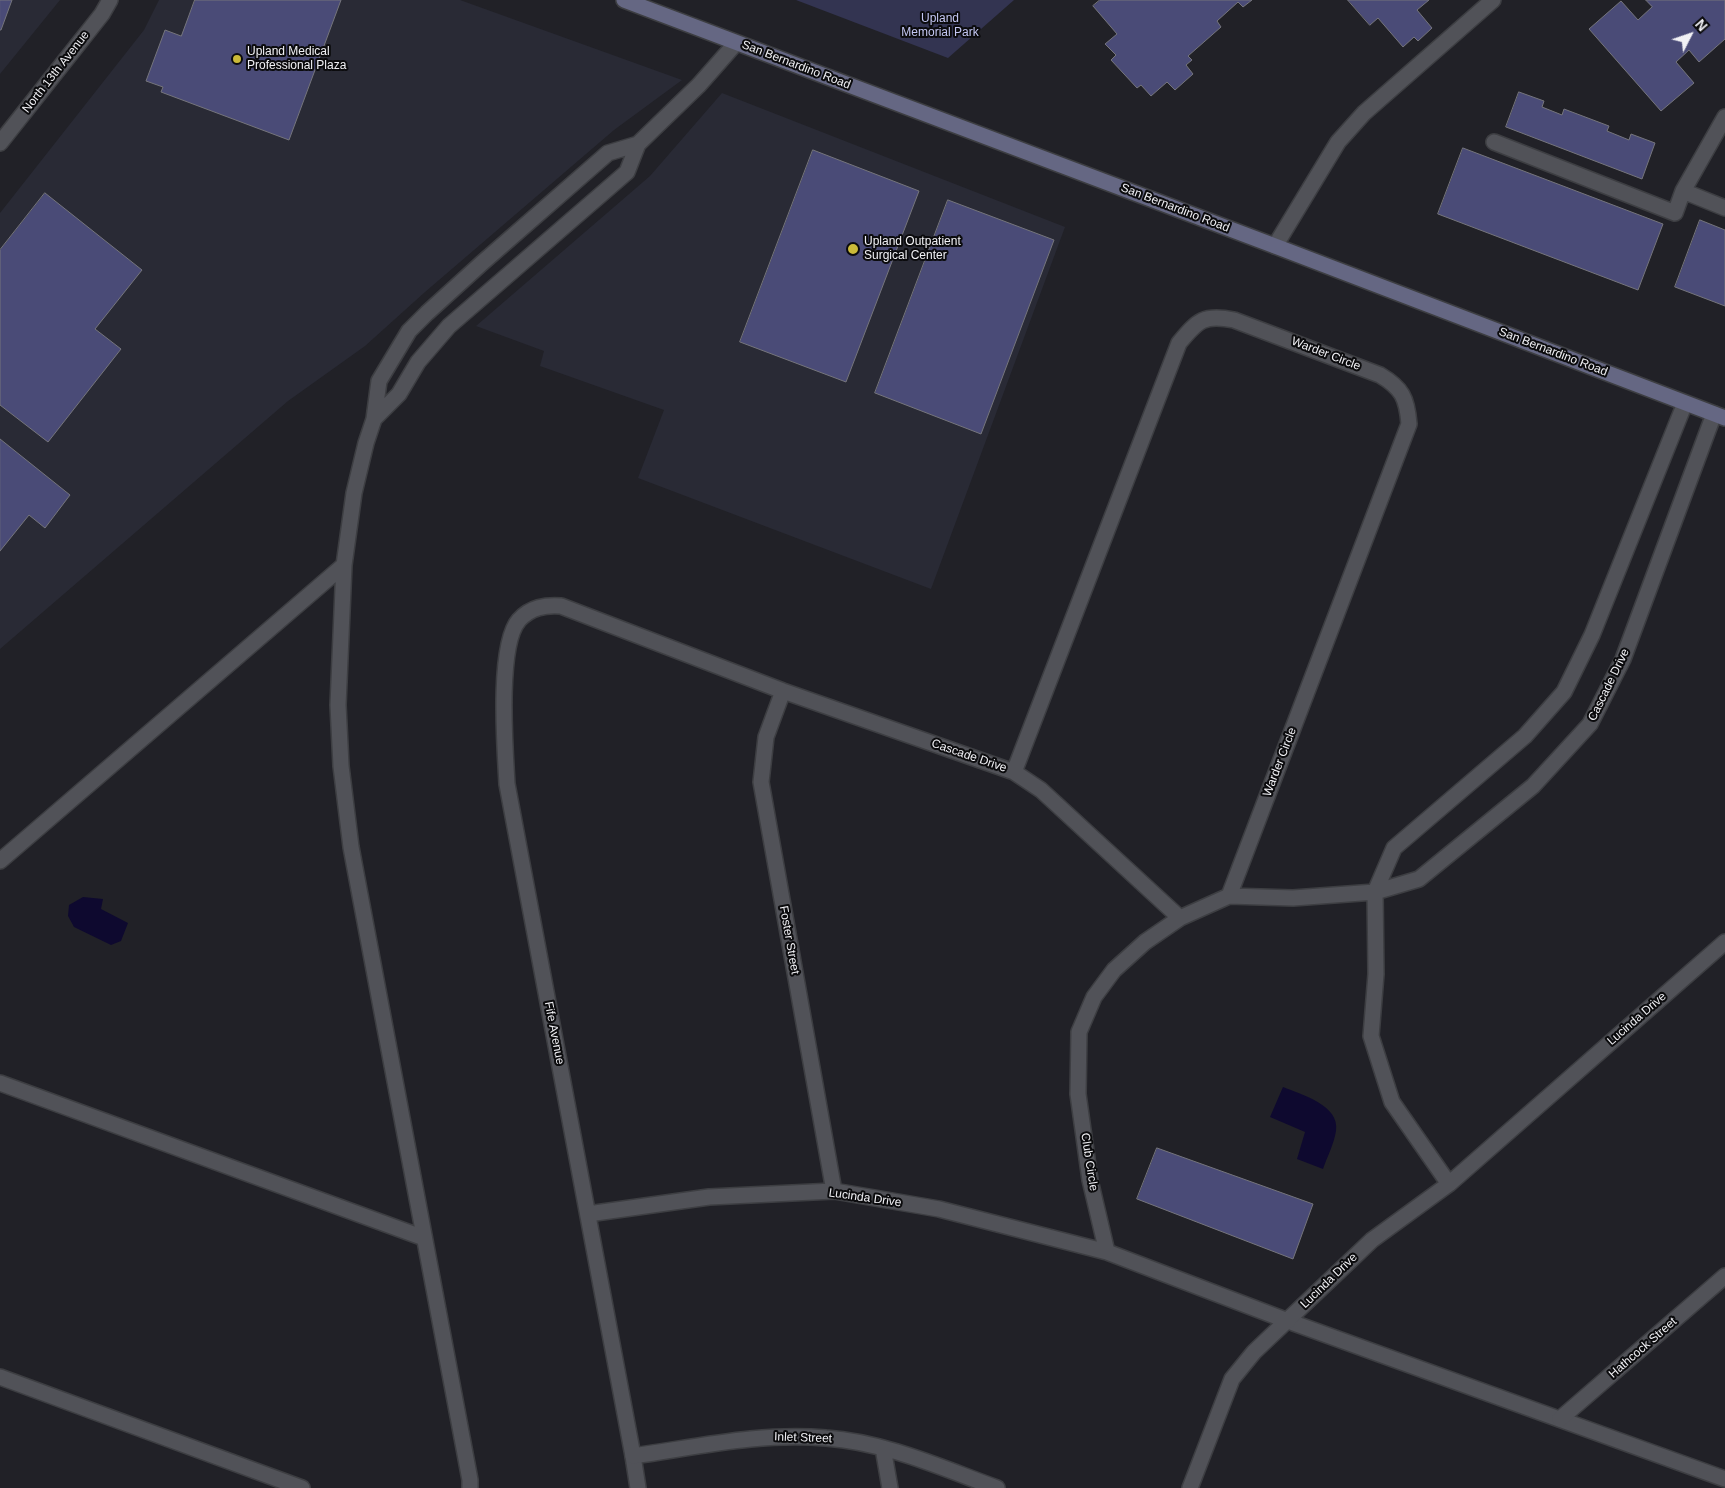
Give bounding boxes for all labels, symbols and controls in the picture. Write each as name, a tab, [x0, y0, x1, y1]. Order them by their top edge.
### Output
north arrow	[1665, 10, 1715, 60]
park label: Upland Memorial Park	[901, 12, 979, 40]
text: N	[1692, 16, 1711, 34]
street label: North 13th Avenue	[20, 28, 92, 116]
street label: San Bernardino Road	[740, 38, 852, 92]
place label: Upland Medical Professional Plaza	[247, 45, 346, 73]
marker: Upland Medical Professional Plaza	[231, 53, 243, 65]
street label: San Bernardino Road	[1119, 181, 1231, 235]
place label: Upland Outpatient Surgical Center	[864, 235, 961, 263]
marker: Upland Outpatient Surgical Center	[846, 242, 860, 256]
street label: San Bernardino Road	[1497, 325, 1609, 379]
street label: Warder Circle	[1289, 334, 1363, 374]
street label: Cascade Drive	[1585, 646, 1633, 724]
street label: Warder Circle	[1260, 725, 1300, 799]
street label: Cascade Drive	[929, 736, 1009, 776]
street label: Foster Street	[776, 905, 802, 975]
street label: Lucinda Drive	[1605, 989, 1669, 1049]
street label: Fife Avenue	[541, 1000, 567, 1066]
street label: Club Circle	[1077, 1132, 1101, 1192]
street label: Lucinda Drive	[828, 1186, 902, 1210]
street label: Lucinda Drive	[1298, 1250, 1360, 1312]
street label: Hathcock Street	[1606, 1315, 1680, 1381]
street label: Inlet Street	[774, 1430, 832, 1446]

